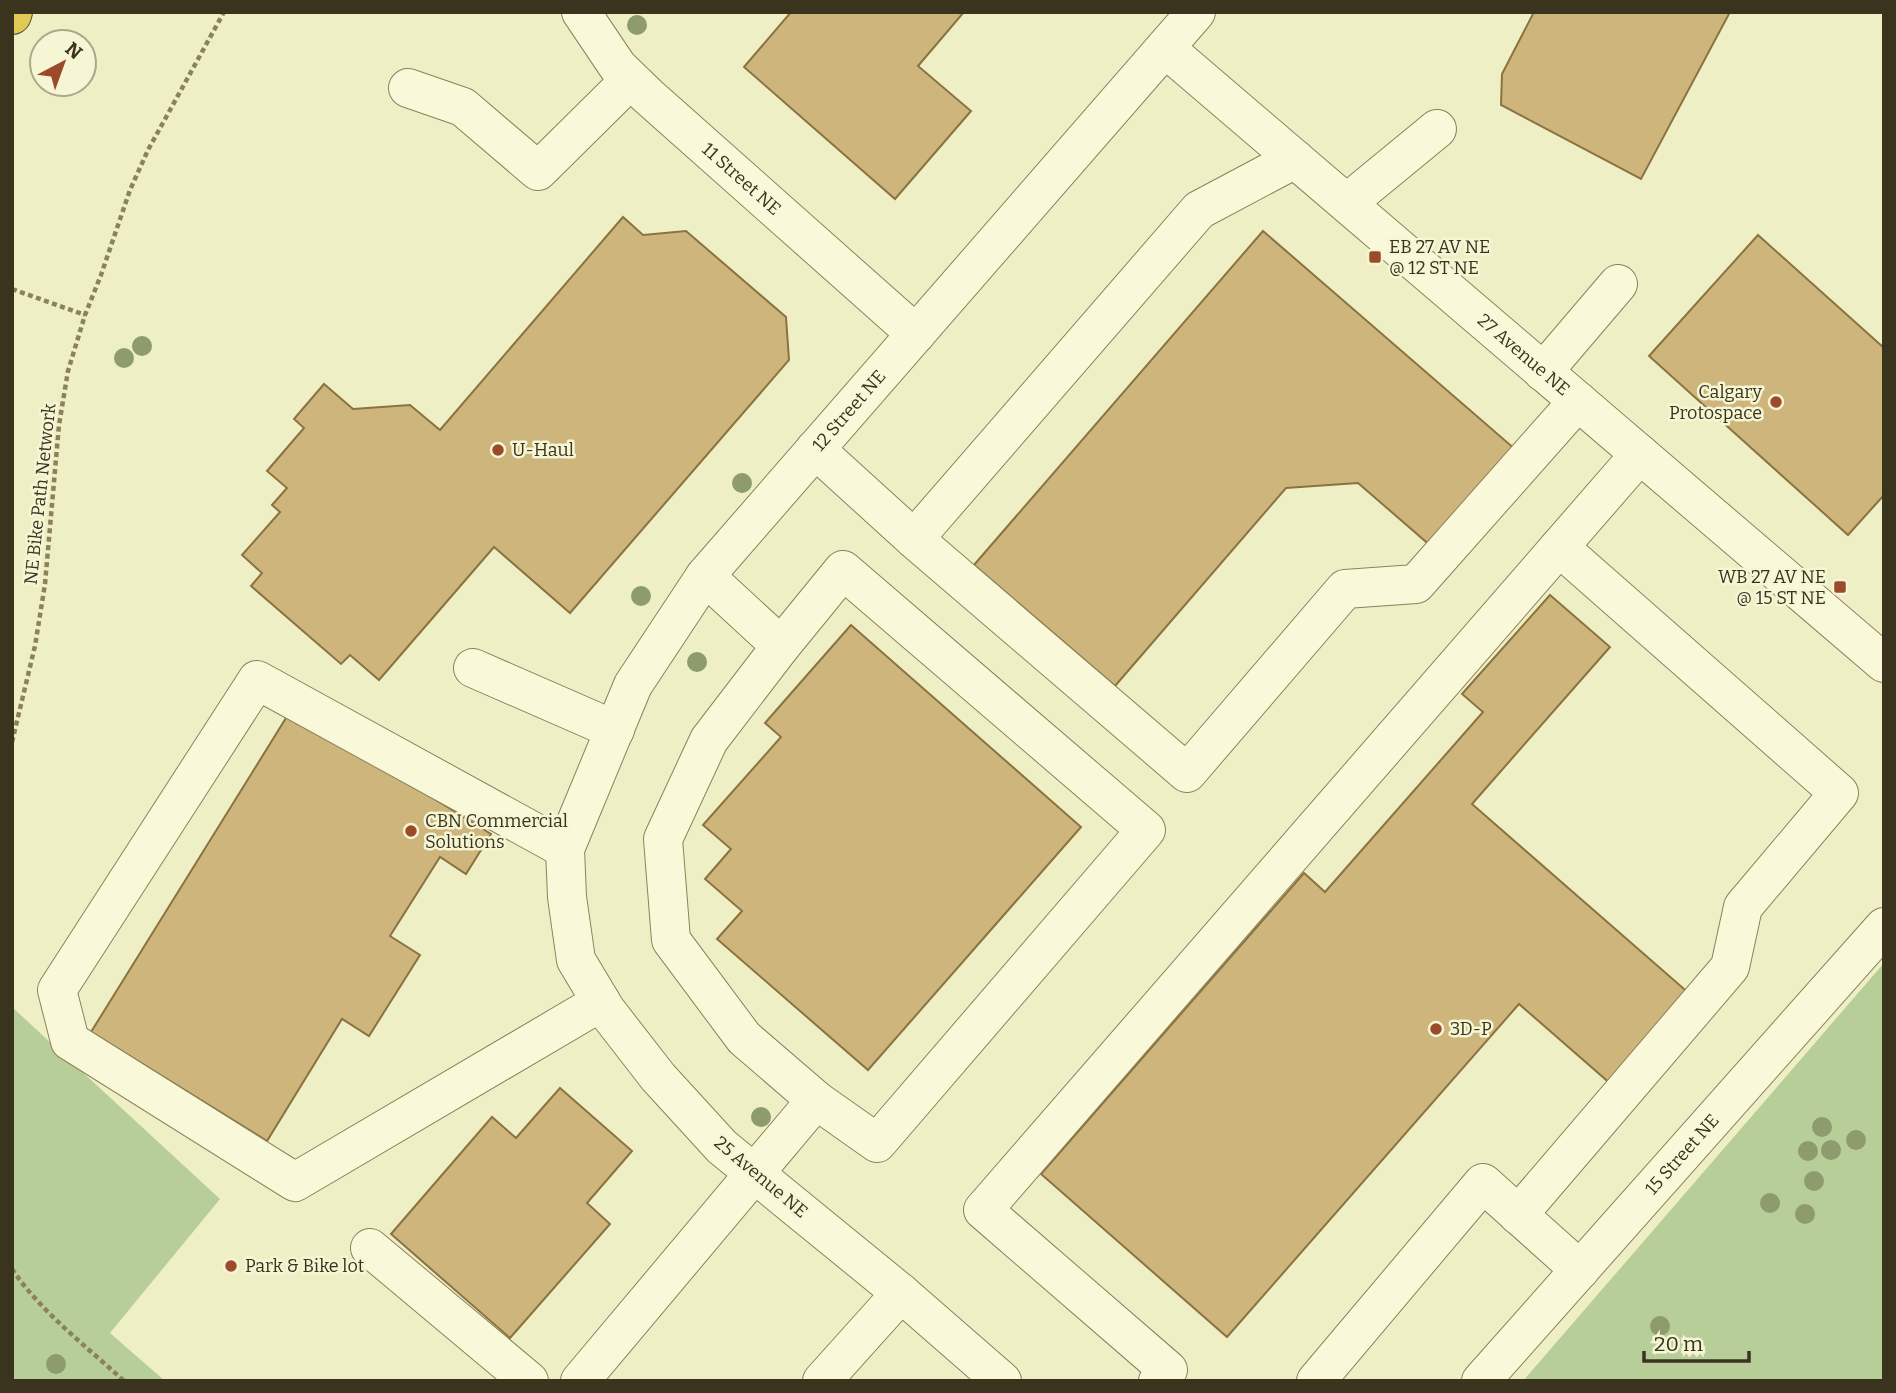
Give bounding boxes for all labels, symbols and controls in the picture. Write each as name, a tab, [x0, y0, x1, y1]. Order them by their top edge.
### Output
north arrow	[28, 28, 98, 98]
text: N	[61, 37, 87, 64]
street label: 11 Street NE	[697, 138, 785, 220]
place label: EB 27 AV NE @ 12 ST NE	[1389, 236, 1490, 279]
marker: EB 27 AV NE @ 12 ST NE	[1367, 249, 1383, 265]
street label: 27 Avenue NE	[1473, 309, 1574, 400]
street label: 12 Street NE	[808, 365, 890, 456]
place label: Calgary Protospace	[1669, 381, 1762, 424]
marker: Calgary Protospace	[1768, 394, 1784, 410]
street label: NE Bike Path Network	[20, 401, 61, 586]
place label: U-Haul	[512, 439, 574, 461]
marker: U-Haul	[490, 442, 506, 458]
place label: WB 27 AV NE @ 15 ST NE	[1718, 566, 1826, 609]
marker: WB 27 AV NE @ 15 ST NE	[1832, 579, 1848, 595]
place label: CBN Commercial Solutions	[425, 810, 568, 853]
marker: CBN Commercial Solutions	[403, 823, 419, 839]
place label: 3D-P	[1450, 1018, 1492, 1040]
marker: 3D-P	[1428, 1021, 1444, 1037]
street label: 15 Street NE	[1641, 1110, 1724, 1199]
street label: 25 Avenue NE	[710, 1132, 812, 1222]
place label: Park & Bike lot	[245, 1255, 365, 1277]
marker: Park & Bike lot	[223, 1258, 239, 1274]
scale bar	[1644, 1320, 1749, 1364]
text: 20 m	[1654, 1331, 1703, 1357]

